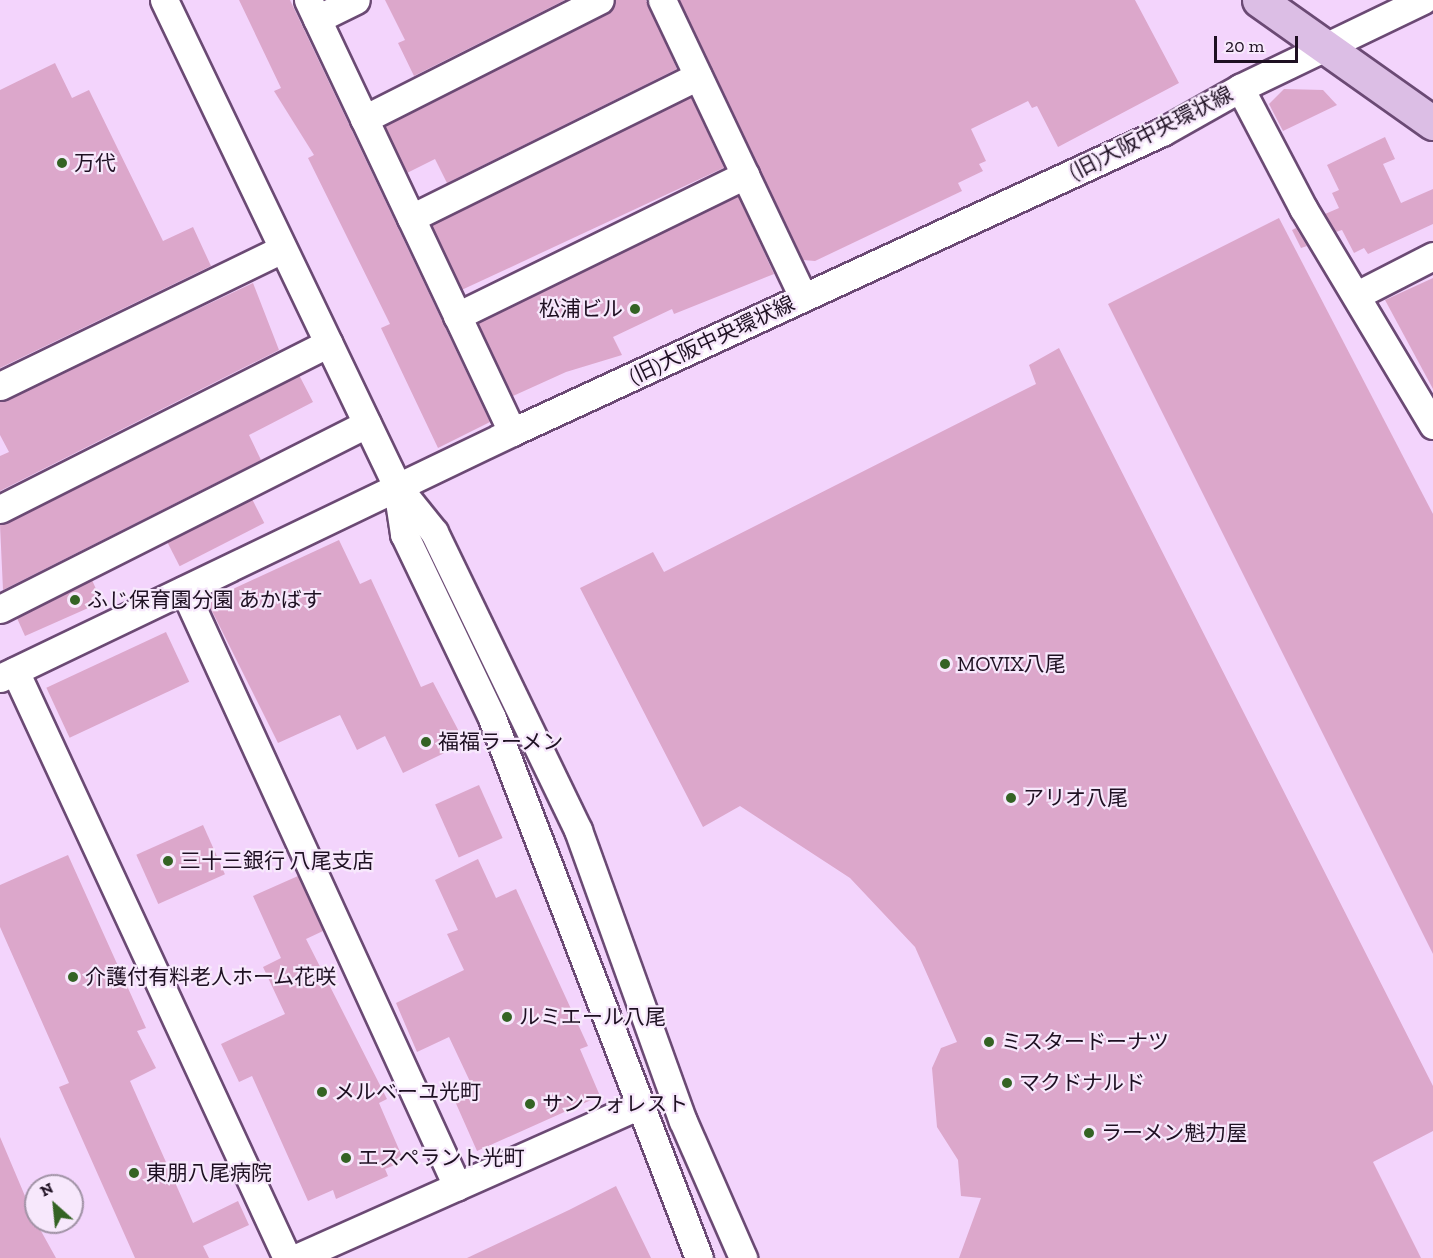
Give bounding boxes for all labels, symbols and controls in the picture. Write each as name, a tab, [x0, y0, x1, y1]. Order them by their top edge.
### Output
scale bar	[1217, 24, 1301, 62]
text: 20 m	[1225, 35, 1264, 57]
street label: (旧)大阪中央環状線	[1065, 81, 1237, 185]
place label: 万代	[74, 150, 116, 176]
marker: 万代	[55, 156, 69, 170]
street label: (旧)大阪中央環状線	[625, 291, 799, 389]
place label: 松浦ビル	[539, 296, 623, 322]
marker: 松浦ビル	[628, 302, 642, 316]
place label: ふじ保育園分園 あかばす	[87, 587, 323, 613]
marker: ふじ保育園分園 あかばす	[68, 593, 82, 607]
place label: MOVIX八尾	[957, 651, 1066, 677]
marker: MOVIX八尾	[938, 657, 952, 671]
place label: 福福ラーメン	[438, 729, 564, 755]
marker: 福福ラーメン	[419, 735, 433, 749]
place label: アリオ八尾	[1023, 785, 1128, 811]
marker: アリオ八尾	[1004, 791, 1018, 805]
place label: 三十三銀行 八尾支店	[180, 848, 374, 874]
marker: 三十三銀行 八尾支店	[161, 854, 175, 868]
place label: 介護付有料老人ホーム花咲	[85, 964, 337, 990]
marker: 介護付有料老人ホーム花咲	[66, 970, 80, 984]
place label: ルミエール八尾	[519, 1004, 666, 1030]
marker: ルミエール八尾	[500, 1010, 514, 1024]
place label: ミスタードーナツ	[1001, 1029, 1169, 1055]
marker: ミスタードーナツ	[982, 1035, 996, 1049]
place label: マクドナルド	[1019, 1070, 1145, 1096]
marker: マクドナルド	[1000, 1076, 1014, 1090]
place label: メルベーユ光町	[334, 1079, 481, 1105]
marker: メルベーユ光町	[315, 1085, 329, 1099]
place label: サンフォレスト	[542, 1091, 689, 1117]
marker: サンフォレスト	[523, 1097, 537, 1111]
place label: ラーメン魁力屋	[1101, 1120, 1248, 1146]
marker: ラーメン魁力屋	[1082, 1126, 1096, 1140]
place label: エスペラント光町	[358, 1145, 526, 1171]
marker: エスペラント光町	[339, 1151, 353, 1165]
place label: 東朋八尾病院	[146, 1160, 272, 1186]
marker: 東朋八尾病院	[127, 1166, 141, 1180]
north arrow	[24, 1174, 84, 1234]
text: N	[37, 1178, 56, 1201]

